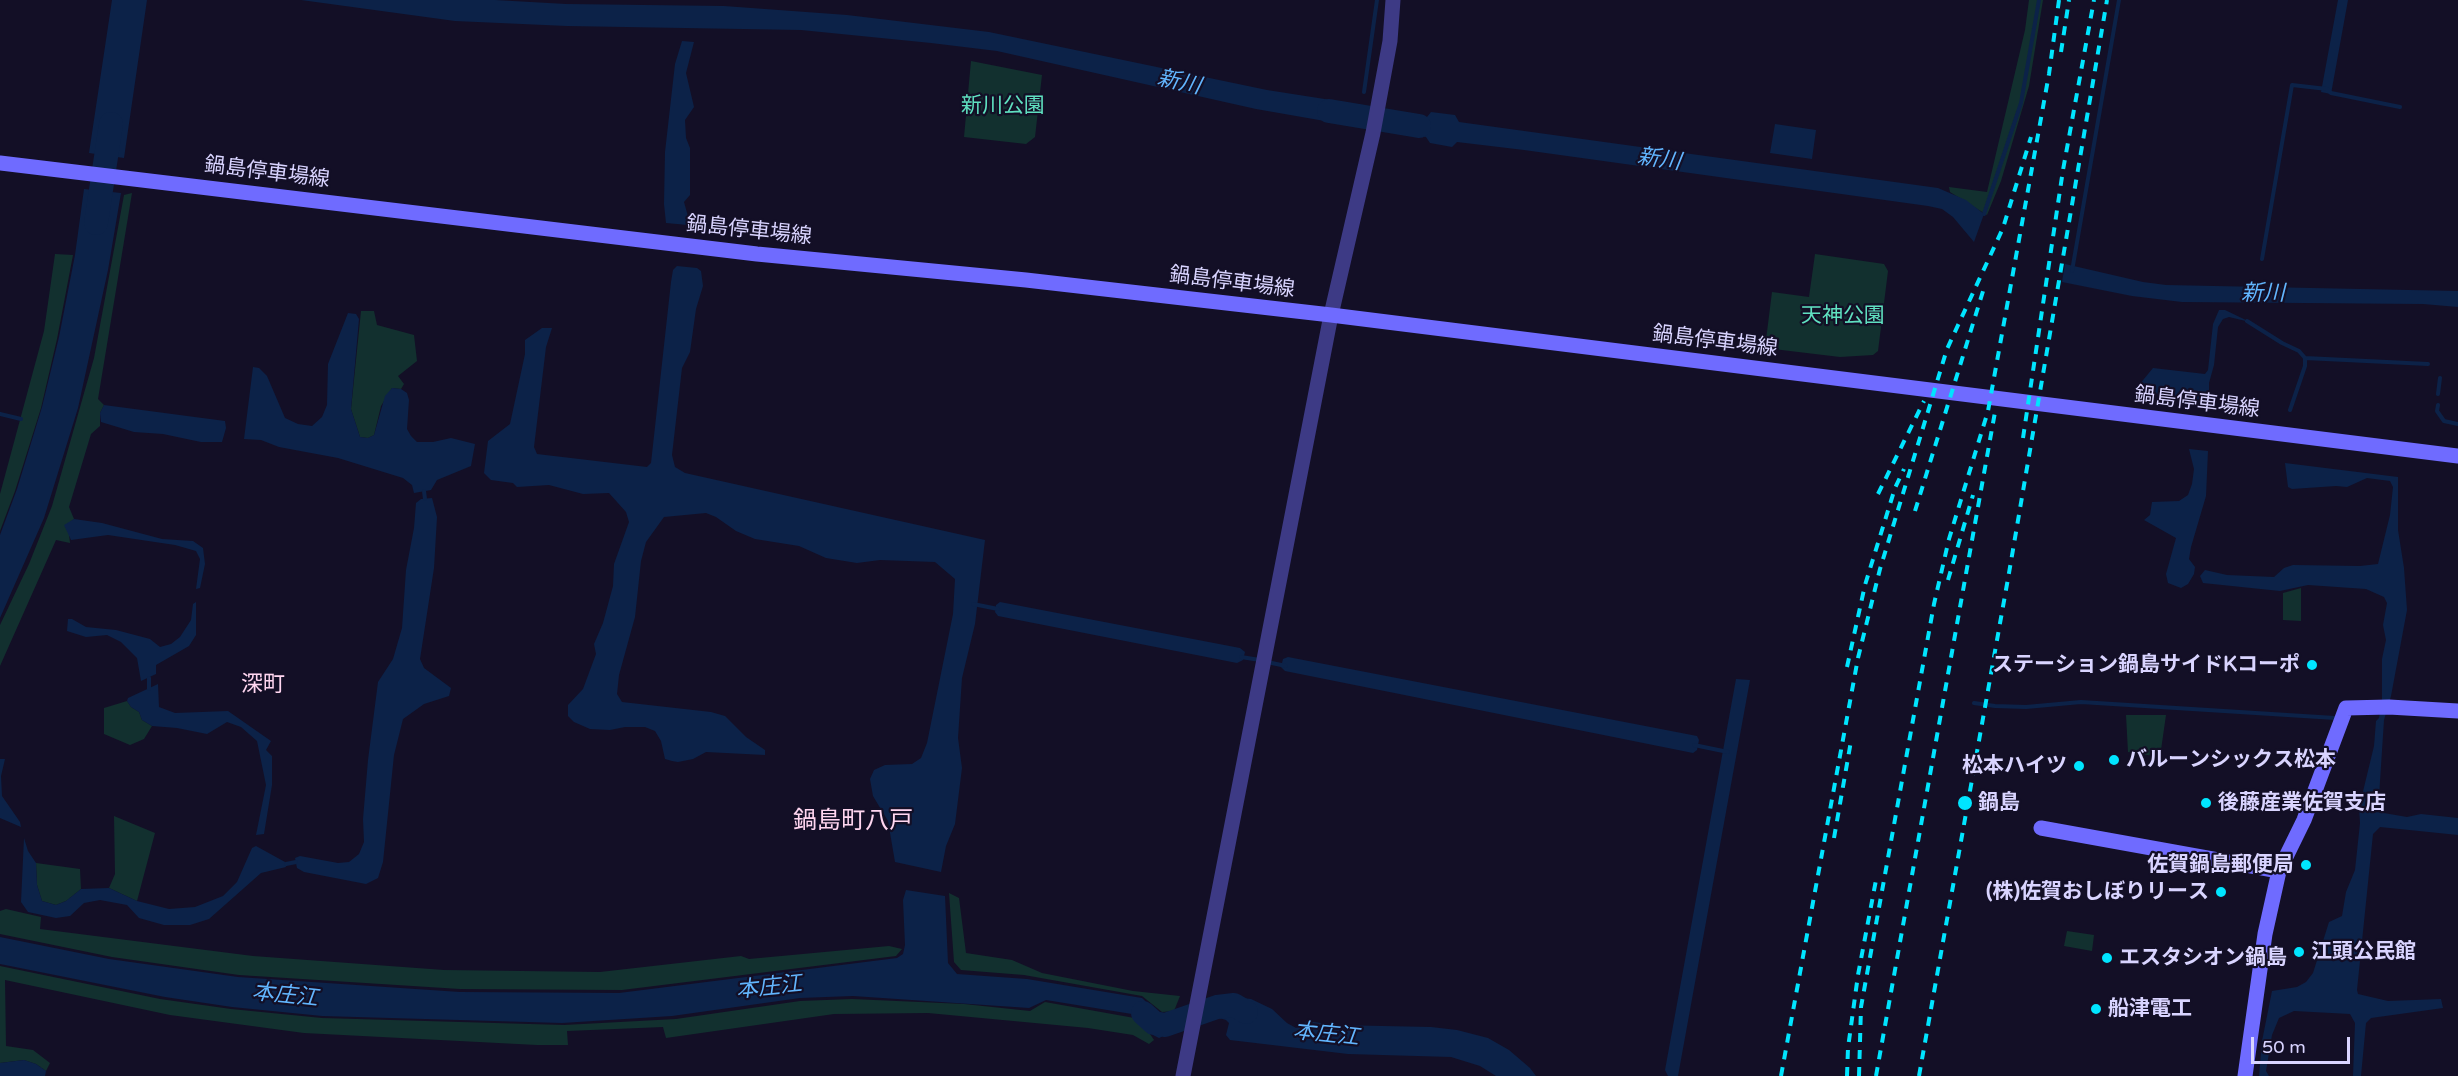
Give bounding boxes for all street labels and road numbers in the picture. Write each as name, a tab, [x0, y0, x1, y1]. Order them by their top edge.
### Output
street label: 鍋島停車場線	[203, 153, 331, 193]
street label: 鍋島停車場線	[685, 212, 813, 250]
street label: 鍋島停車場線	[1168, 263, 1296, 303]
street label: 鍋島停車場線	[1651, 322, 1779, 362]
street label: 鍋島停車場線	[2133, 383, 2261, 423]

